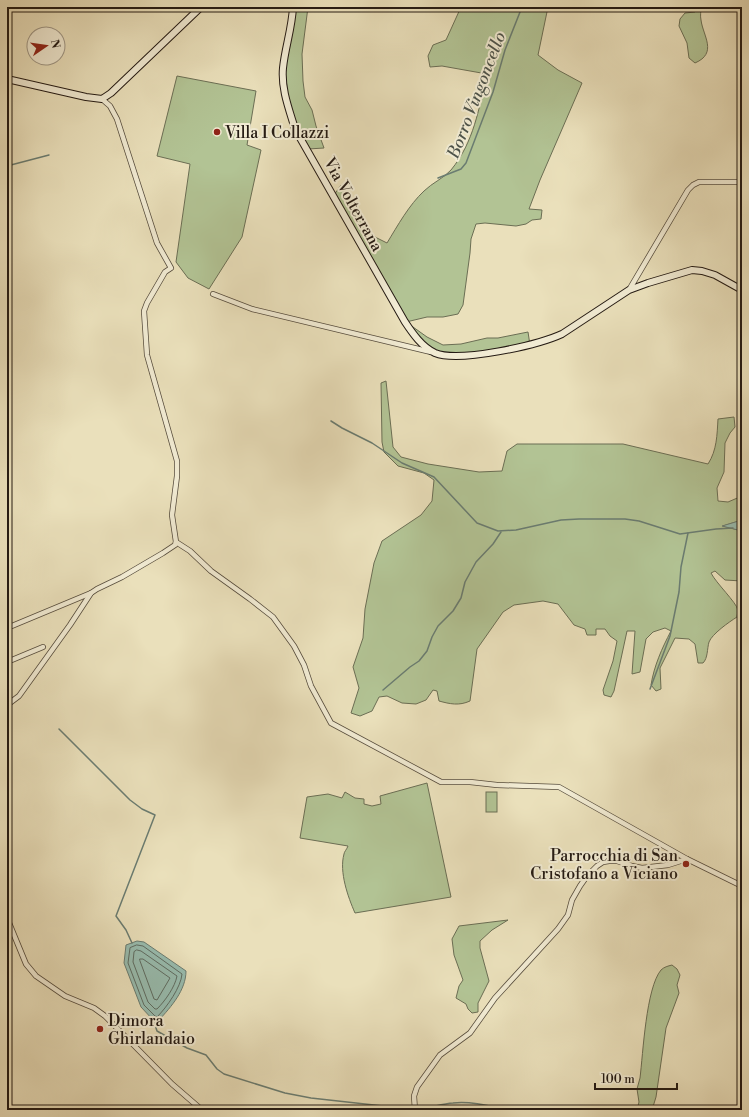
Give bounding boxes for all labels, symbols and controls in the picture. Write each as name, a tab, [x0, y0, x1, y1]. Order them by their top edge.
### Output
north arrow	[26, 26, 66, 66]
water label: Borro Vingoncello	[442, 29, 511, 163]
text: N	[47, 38, 63, 50]
place label: Villa I Collazzi	[224, 123, 329, 143]
marker: Villa I Collazzi	[212, 127, 222, 137]
street label: Via Volterrana	[319, 153, 388, 256]
place label: Parrocchia di San Cristofano a Viciano	[530, 846, 678, 884]
marker: Parrocchia di San Cristofano a Viciano	[681, 859, 691, 869]
place label: Dimora Ghirlandaio	[108, 1011, 195, 1049]
marker: Dimora Ghirlandaio	[95, 1024, 105, 1034]
scale bar	[595, 1065, 677, 1091]
text: 100 m	[601, 1072, 635, 1087]

